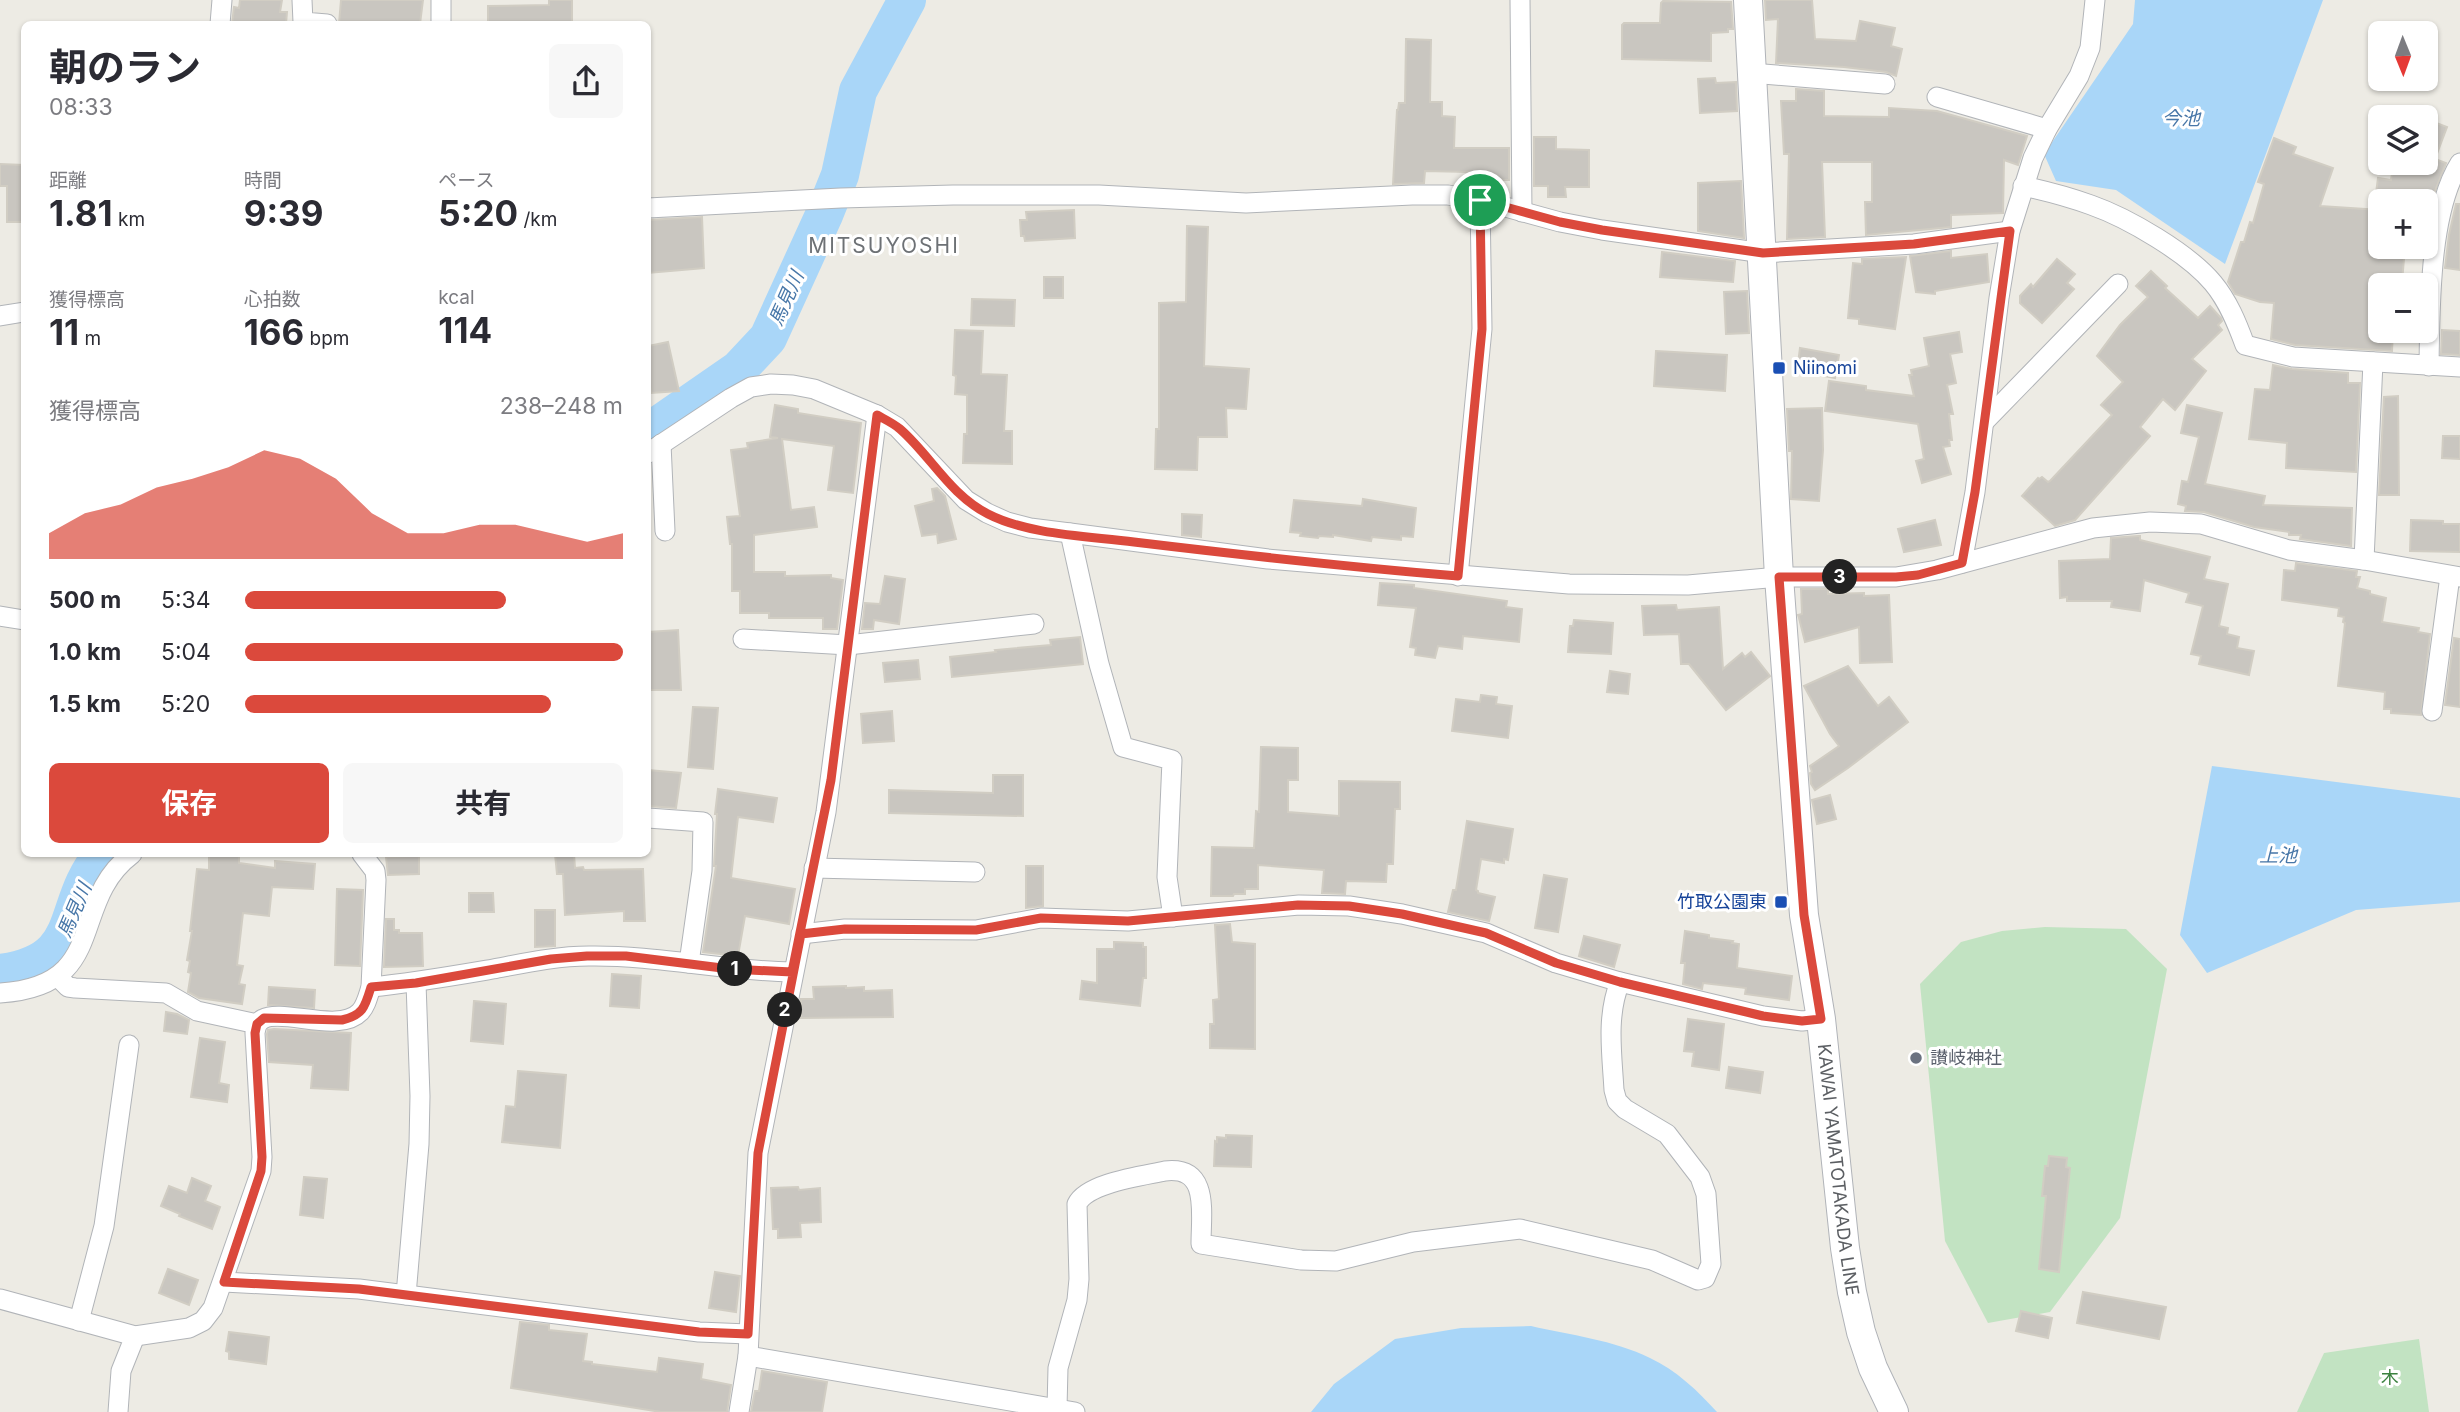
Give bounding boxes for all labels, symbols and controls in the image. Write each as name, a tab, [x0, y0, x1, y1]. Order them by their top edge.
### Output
north arrow	[2368, 21, 2438, 91]
map controls	[2368, 21, 2438, 343]
text: 朝のラン	[49, 44, 201, 90]
button: share	[549, 44, 623, 118]
text: 08:33	[49, 93, 113, 121]
button: layers	[2368, 105, 2438, 175]
water label: 今池	[2162, 107, 2202, 130]
text: 距離	[49, 169, 87, 192]
text: 時間	[244, 169, 282, 192]
text: ペース	[438, 169, 494, 192]
pin	[1450, 170, 1510, 230]
icon: arrive	[1461, 181, 1499, 219]
button: +	[2368, 189, 2438, 259]
text: 1.81	[49, 192, 113, 234]
text: 9:39	[244, 192, 323, 234]
text: 5:20	[438, 192, 518, 234]
text: km	[113, 208, 145, 231]
text: /km	[518, 208, 557, 231]
district label: MITSUYOSHI	[808, 233, 960, 258]
water label: 馬見川	[764, 266, 809, 329]
button: −	[2368, 273, 2438, 343]
text: kcal	[438, 286, 475, 309]
text: 獲得標高	[49, 288, 125, 311]
text: 心拍数	[244, 288, 301, 311]
text: 114	[438, 309, 492, 351]
text: 11	[49, 311, 79, 353]
text: 166	[244, 311, 304, 353]
text: m	[79, 327, 101, 350]
text: bpm	[304, 327, 349, 350]
place label: Niinomi	[1793, 357, 1857, 378]
marker: Niinomi	[1771, 360, 1787, 376]
text: 238–248 m	[500, 392, 623, 420]
text: 獲得標高	[49, 397, 141, 425]
pin: 3	[1822, 560, 1857, 594]
text: 3	[1833, 565, 1846, 588]
text: 500 m	[49, 586, 121, 614]
text: 5:34	[161, 586, 211, 614]
text: 1.0 km	[49, 638, 121, 666]
text: 5:04	[161, 638, 211, 666]
text: 1.5 km	[49, 690, 121, 718]
text: 5:20	[161, 690, 210, 718]
button: 保存	[49, 763, 329, 843]
button: 共有	[343, 763, 623, 843]
water label: 上池	[2259, 844, 2299, 867]
water label: 馬見川	[53, 878, 97, 941]
place label: 竹取公園東	[1677, 891, 1767, 912]
marker: 竹取公園東	[1773, 894, 1789, 910]
pin: 1	[718, 951, 752, 986]
text: 1	[730, 957, 739, 980]
pin: 2	[768, 992, 802, 1028]
text: 2	[779, 998, 790, 1021]
street label: KAWAI YAMATOTAKADA LINE	[1814, 1043, 1863, 1297]
place label: 讃岐神社	[1930, 1047, 2002, 1068]
marker: 讃岐神社	[1908, 1050, 1924, 1066]
park label: 木	[2381, 1367, 2399, 1388]

